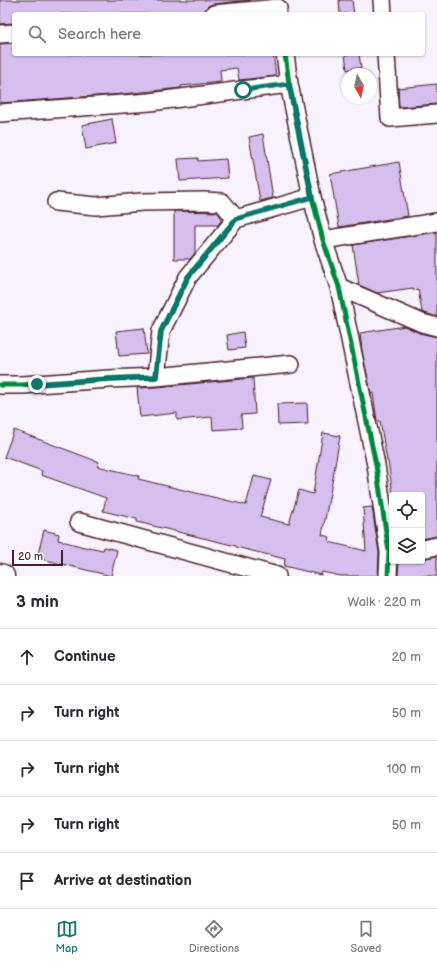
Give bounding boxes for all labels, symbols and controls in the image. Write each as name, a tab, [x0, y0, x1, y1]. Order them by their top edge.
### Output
search box	[12, 12, 425, 56]
icon: search	[26, 23, 48, 45]
text: Search here	[58, 25, 141, 44]
north arrow	[341, 68, 377, 104]
route start	[234, 81, 252, 99]
route end	[28, 375, 46, 393]
map controls	[389, 492, 425, 564]
button: locate	[389, 492, 425, 528]
button: layers	[389, 528, 425, 564]
scale bar	[12, 548, 63, 567]
text: 20 m	[18, 550, 43, 563]
text: 3 min	[16, 592, 59, 612]
text: Walk · 220 m	[348, 594, 421, 610]
icon: ahead	[16, 646, 38, 668]
text: Continue	[54, 647, 116, 666]
text: 20 m	[391, 649, 421, 665]
icon: right	[16, 702, 38, 724]
text: Turn right	[54, 703, 119, 722]
text: 50 m	[392, 705, 421, 721]
icon: right	[16, 758, 38, 780]
text: Turn right	[54, 759, 119, 778]
text: 100 m	[386, 761, 421, 777]
icon: right	[16, 814, 38, 836]
text: Turn right	[54, 815, 119, 834]
text: 50 m	[392, 817, 421, 833]
icon: arrive	[16, 870, 38, 892]
text: Arrive at destination	[54, 871, 192, 890]
tab: Map	[56, 918, 78, 955]
tab: Directions	[189, 918, 239, 955]
tab: Saved	[351, 918, 381, 955]

